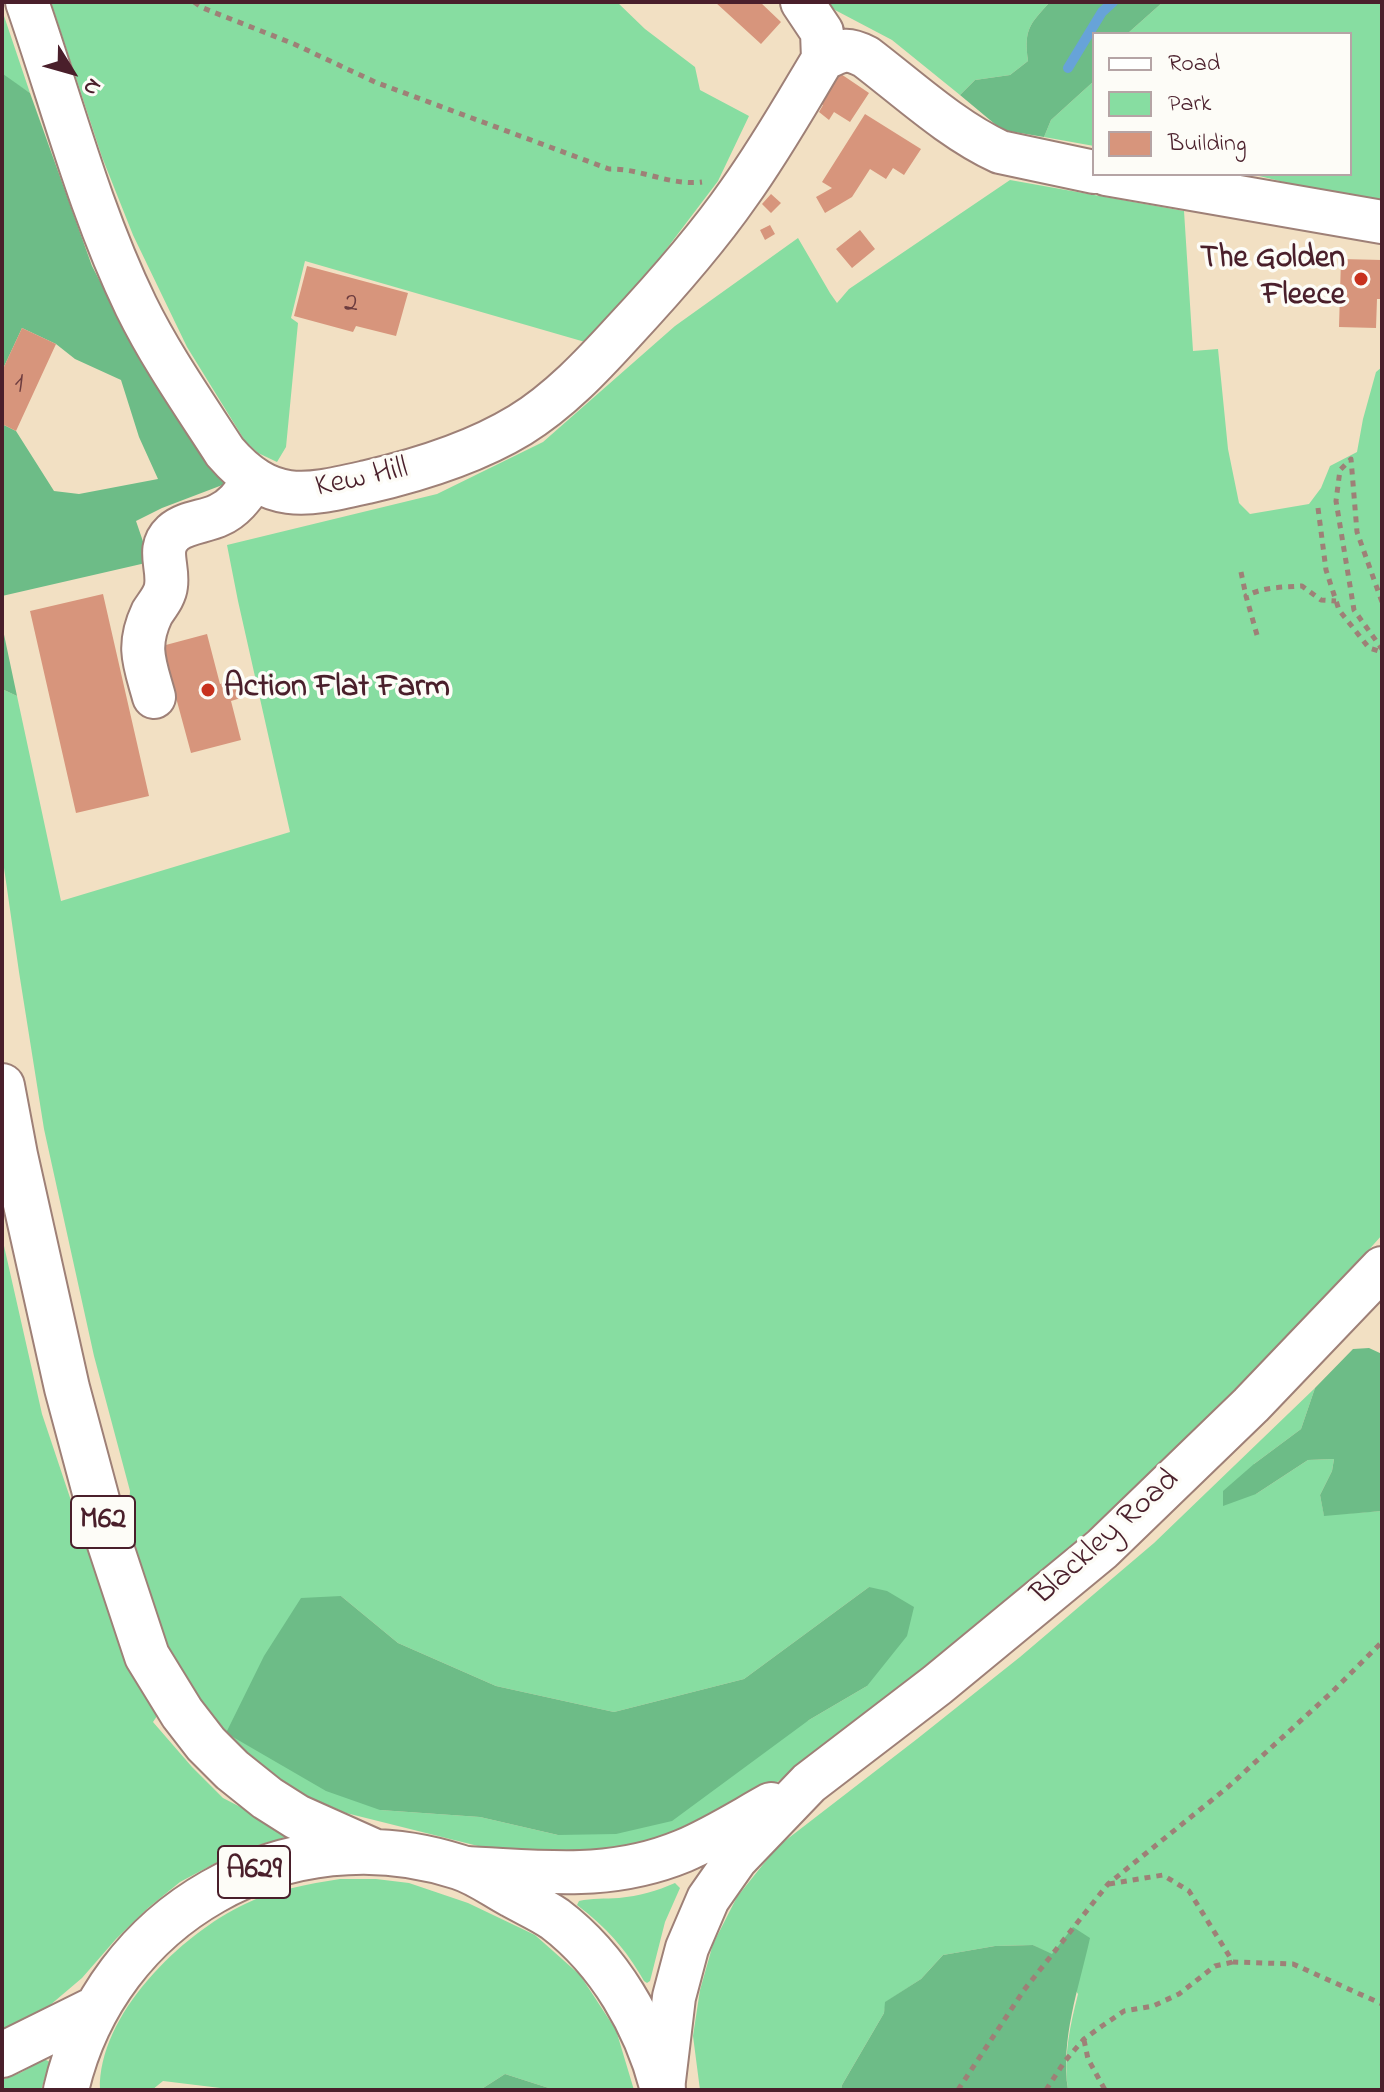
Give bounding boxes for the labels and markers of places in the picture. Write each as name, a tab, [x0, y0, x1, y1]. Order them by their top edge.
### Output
place label: The Golden Fleece	[1200, 242, 1345, 317]
marker: The Golden Fleece	[1352, 270, 1370, 288]
place label: Action Flat Farm	[224, 671, 450, 709]
marker: Action Flat Farm	[199, 681, 217, 699]

